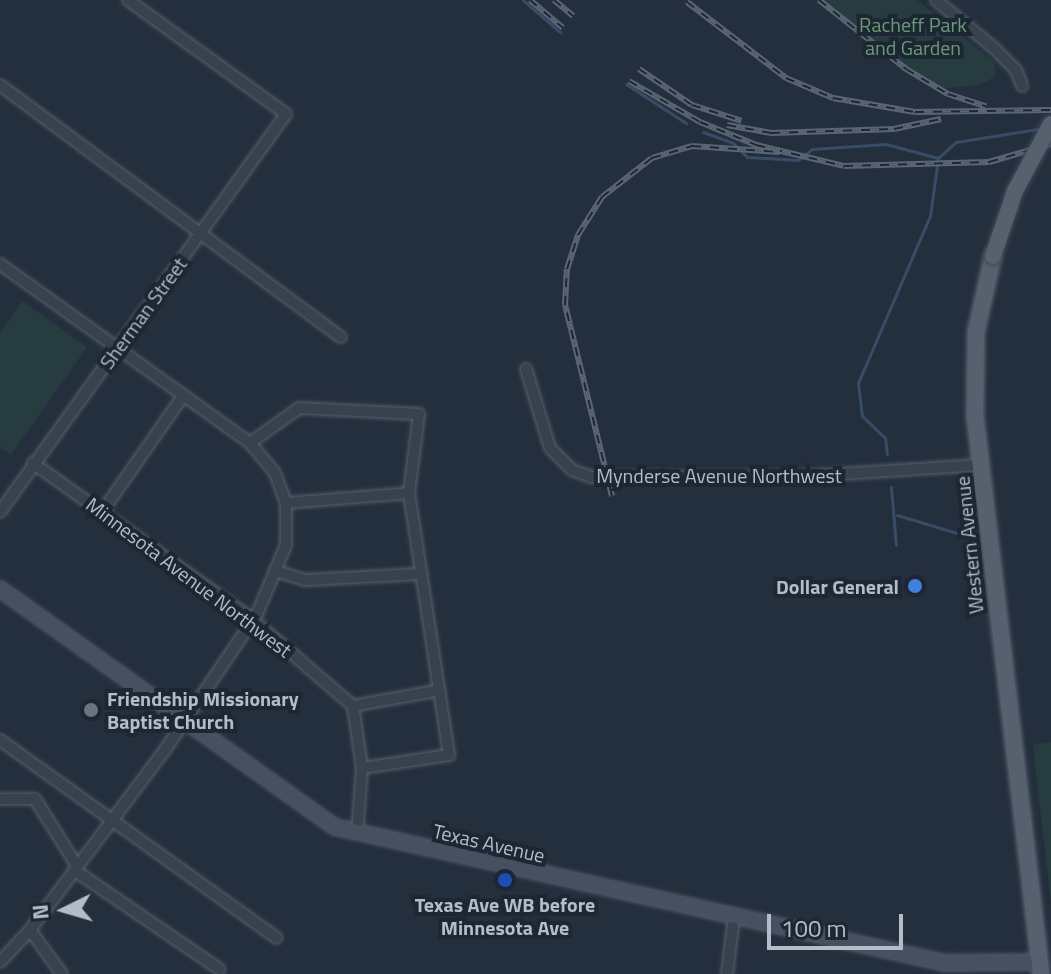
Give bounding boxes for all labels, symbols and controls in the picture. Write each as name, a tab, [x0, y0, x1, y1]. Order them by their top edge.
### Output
park label: Racheff Park and Garden	[859, 13, 967, 60]
street label: Sherman Street	[94, 253, 192, 373]
street label: Mynderse Avenue Northwest	[596, 463, 842, 487]
street label: Western Avenue	[950, 475, 988, 615]
street label: Minnesota Avenue Northwest	[82, 492, 296, 662]
place label: Dollar General	[776, 574, 899, 598]
marker: Dollar General	[906, 577, 924, 595]
place label: Friendship Missionary Baptist Church	[107, 686, 299, 733]
marker: Friendship Missionary Baptist Church	[82, 701, 100, 719]
street label: Texas Avenue	[431, 818, 547, 868]
north arrow	[24, 870, 104, 950]
marker: Texas Ave WB before Minnesota Ave	[496, 871, 514, 889]
place label: Texas Ave WB before Minnesota Ave	[415, 892, 595, 939]
scale bar	[771, 898, 907, 948]
text: N	[22, 903, 58, 921]
text: 100 m	[781, 910, 847, 946]

